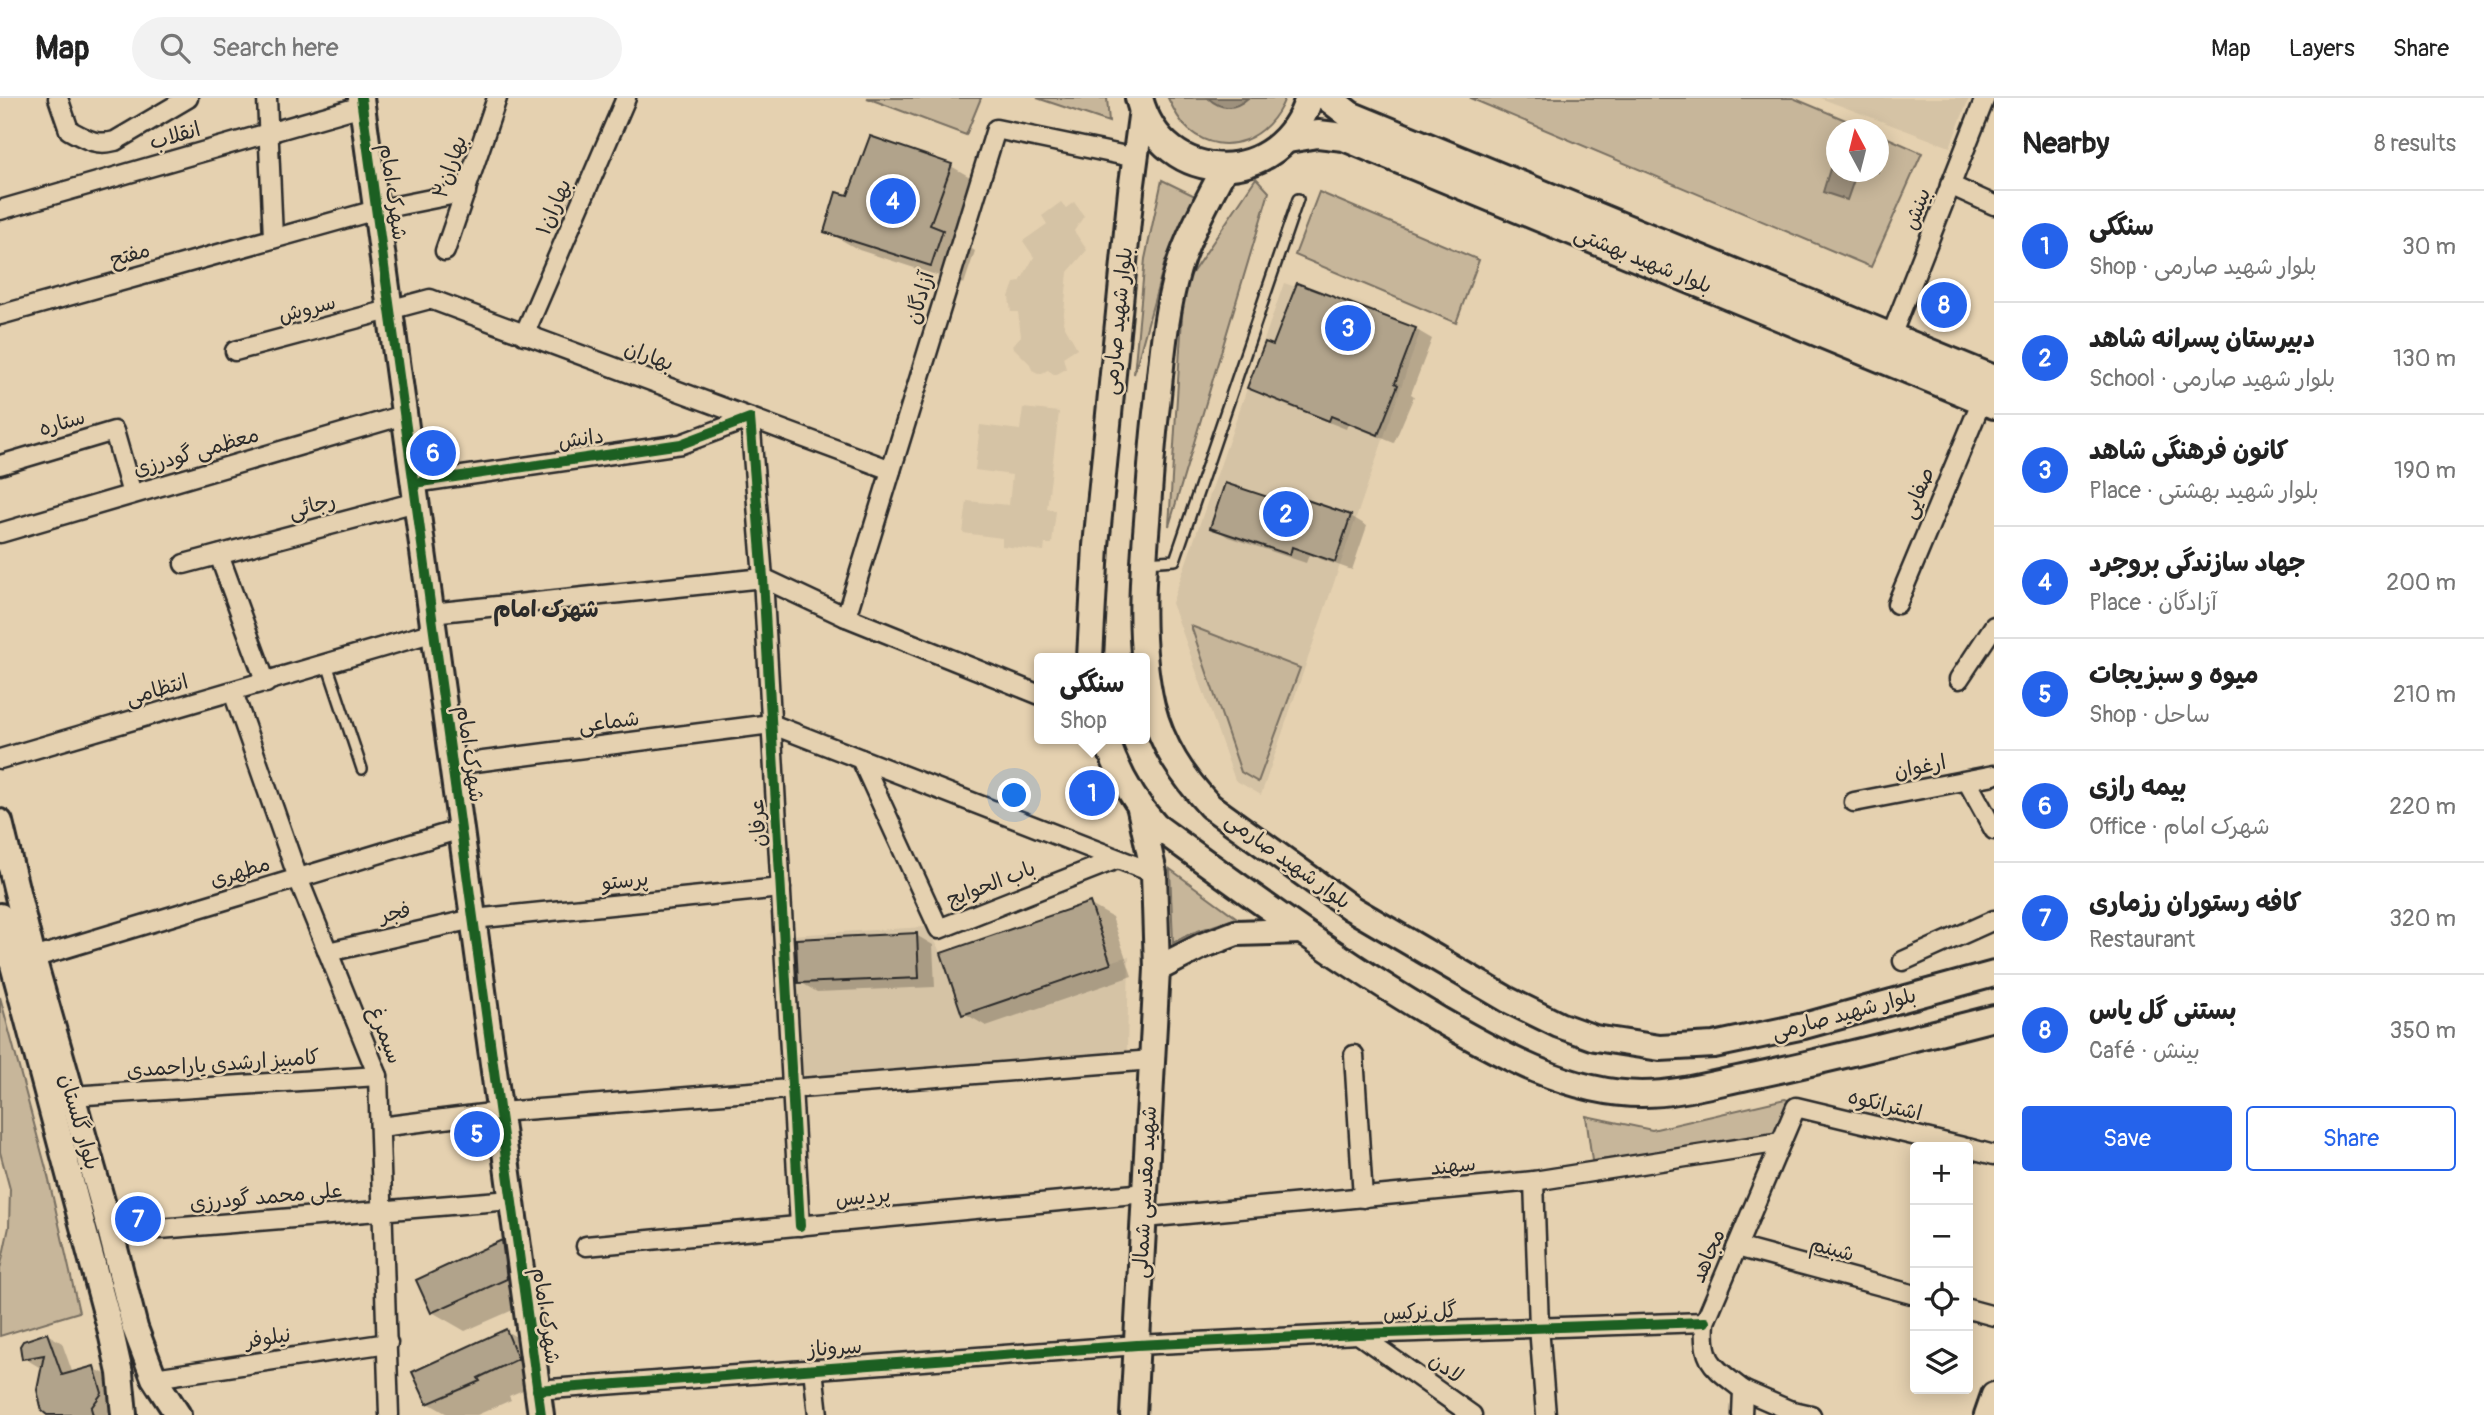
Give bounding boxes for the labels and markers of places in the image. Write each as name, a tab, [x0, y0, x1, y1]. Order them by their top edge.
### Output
pin: 4	[870, 175, 916, 227]
pin: 8	[1921, 279, 1967, 331]
pin: 3	[1325, 302, 1371, 354]
pin: 6	[410, 427, 456, 479]
pin: 2	[1263, 488, 1309, 540]
pin: 1	[1069, 767, 1115, 819]
pin: 5	[454, 1108, 500, 1160]
pin: 7	[115, 1193, 161, 1245]

